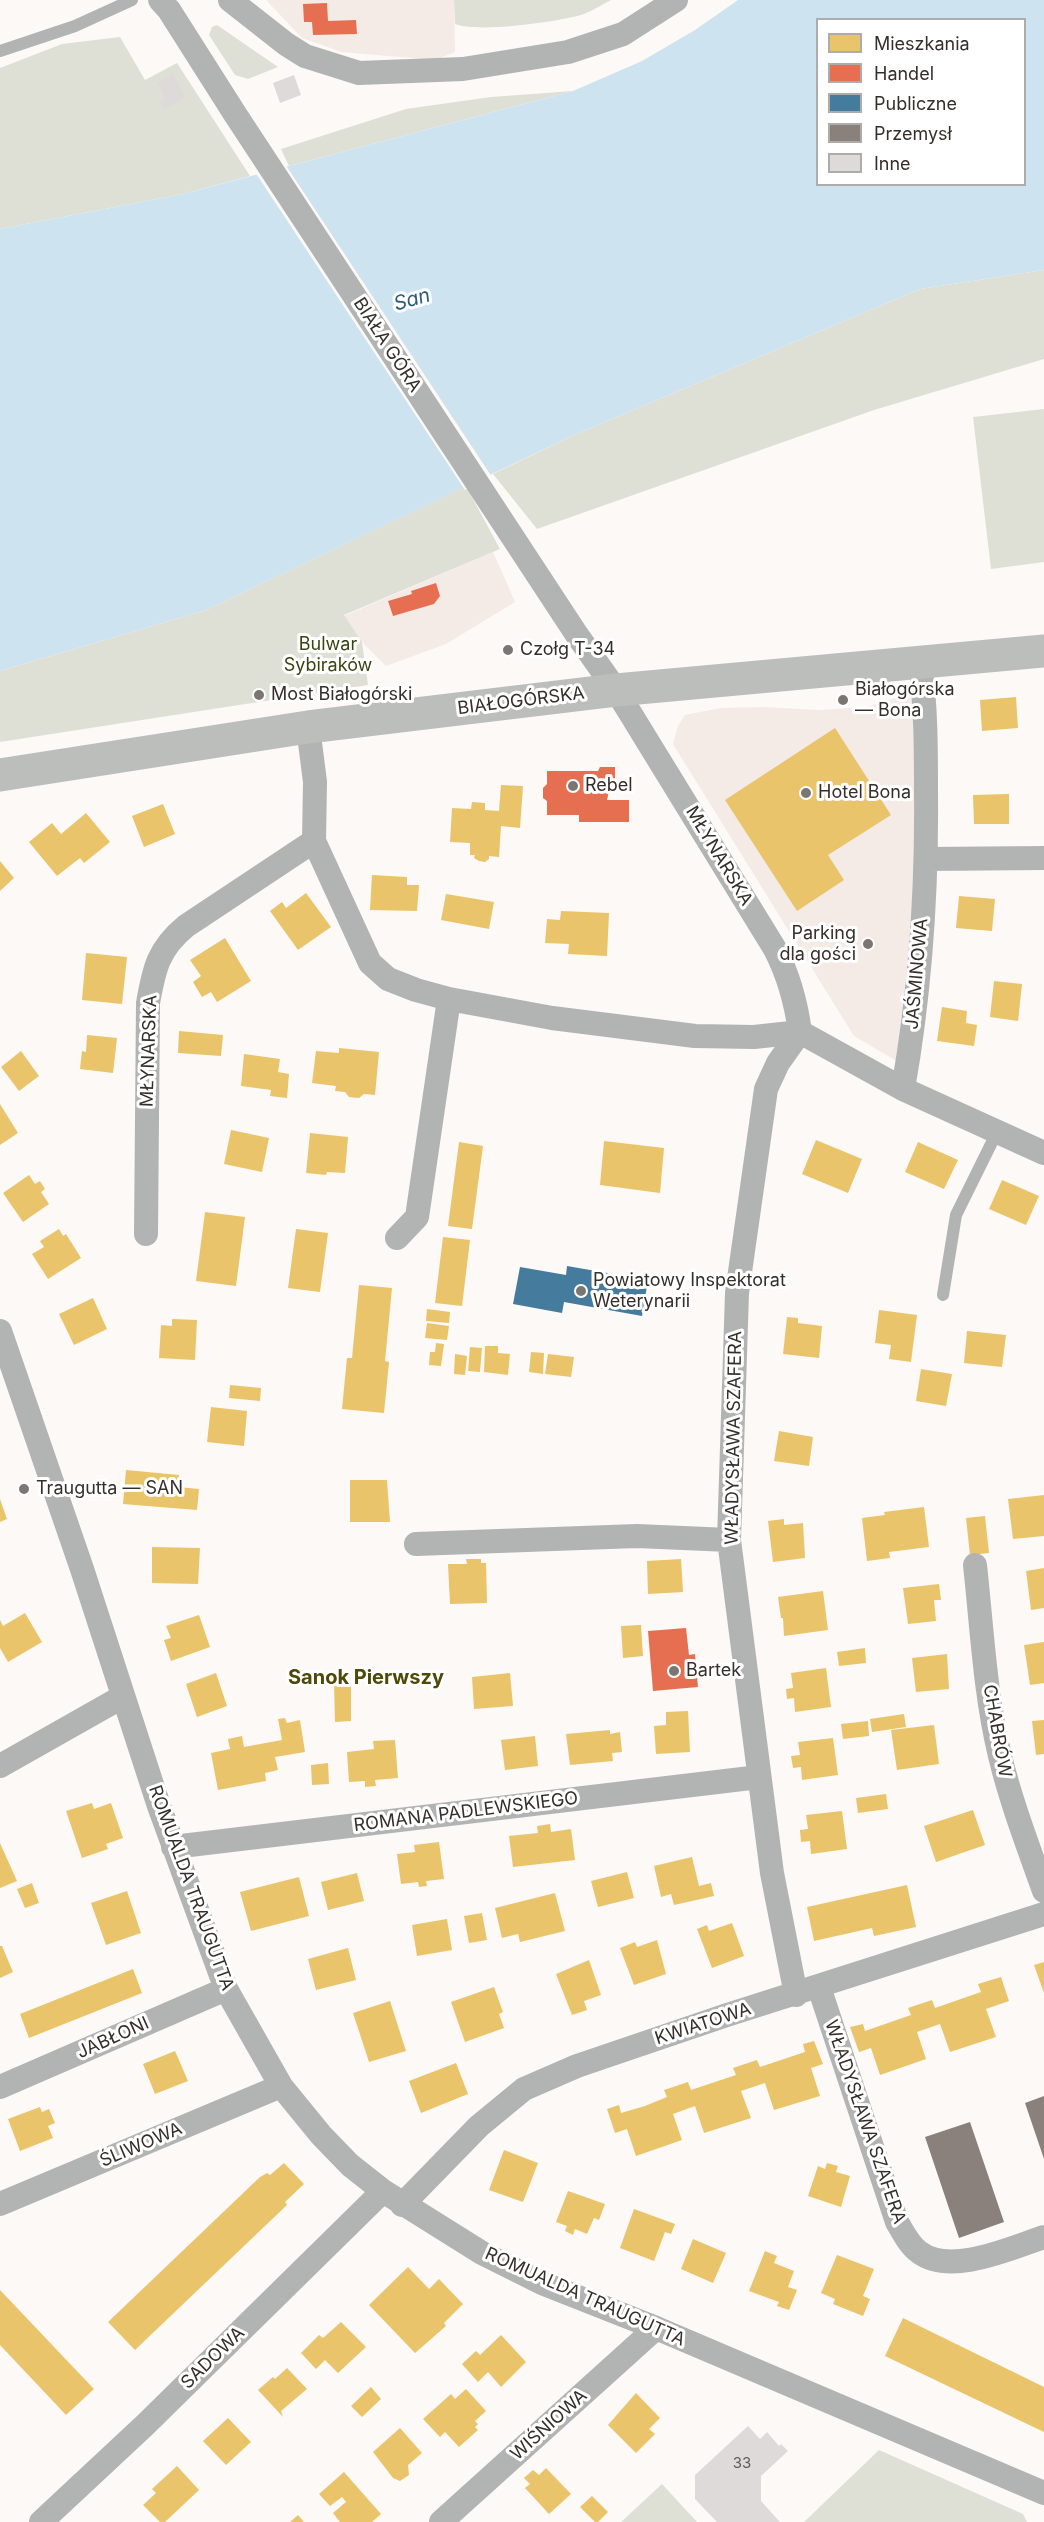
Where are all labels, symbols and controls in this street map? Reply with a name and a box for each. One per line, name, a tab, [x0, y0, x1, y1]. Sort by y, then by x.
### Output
legend	[816, 18, 1026, 186]
text: Mieszkania	[874, 33, 970, 54]
text: Handel	[874, 63, 934, 84]
text: Publiczne	[874, 93, 957, 114]
text: Przemysł	[874, 123, 952, 144]
text: Inne	[874, 153, 911, 174]
water label: San	[391, 283, 433, 317]
street label: BIAŁA GÓRA	[348, 294, 426, 396]
park label: Bulwar Sybiraków	[284, 634, 372, 676]
place label: Czołg T-34	[520, 639, 615, 661]
marker: Czołg T-34	[501, 643, 515, 657]
place label: Białogórska — Bona	[855, 679, 954, 722]
street label: BIAŁOGÓRSKA	[456, 682, 586, 720]
place label: Most Białogórski	[271, 684, 412, 706]
marker: Most Białogórski	[252, 688, 266, 702]
marker: Białogórska — Bona	[836, 693, 850, 707]
place label: Rebel	[585, 775, 633, 797]
marker: Rebel	[566, 779, 580, 793]
place label: Hotel Bona	[818, 782, 911, 804]
marker: Hotel Bona	[799, 786, 813, 800]
street label: MŁYNARSKA	[681, 802, 757, 910]
street label: JAŚMINOWA	[901, 918, 933, 1030]
place label: Parking dla gości	[779, 923, 856, 966]
marker: Parking dla gości	[861, 937, 875, 951]
street label: MŁYNARSKA	[136, 995, 162, 1107]
place label: Powiatowy Inspektorat Weterynarii	[593, 1270, 786, 1312]
marker: Powiatowy Inspektorat Weterynarii	[574, 1284, 588, 1298]
street label: WŁADYSŁAWA SZAFERA	[721, 1331, 747, 1545]
place label: Traugutta — SAN	[36, 1478, 183, 1500]
marker: Traugutta — SAN	[17, 1482, 31, 1496]
place label: Bartek	[686, 1660, 741, 1682]
marker: Bartek	[667, 1664, 681, 1678]
district label: Sanok Pierwszy	[288, 1666, 444, 1690]
street label: CHABRÓW	[978, 1683, 1016, 1779]
street label: ROMUALDA TRAUGUTTA	[144, 1782, 238, 1994]
street label: ROMANA PADLEWSKIEGO	[353, 1788, 579, 1836]
street label: KWIATOWA	[652, 1998, 754, 2050]
street label: JABŁONI	[74, 2013, 152, 2063]
street label: WŁADYSŁAWA SZAFERA	[820, 2017, 910, 2227]
street label: ŚLIWOWA	[97, 2118, 185, 2172]
street label: ROMUALDA TRAUGUTTA	[482, 2243, 688, 2351]
street label: SADOWA	[177, 2322, 249, 2394]
street label: WIŚNIOWA	[506, 2385, 592, 2465]
house number: 33	[733, 2454, 751, 2472]

